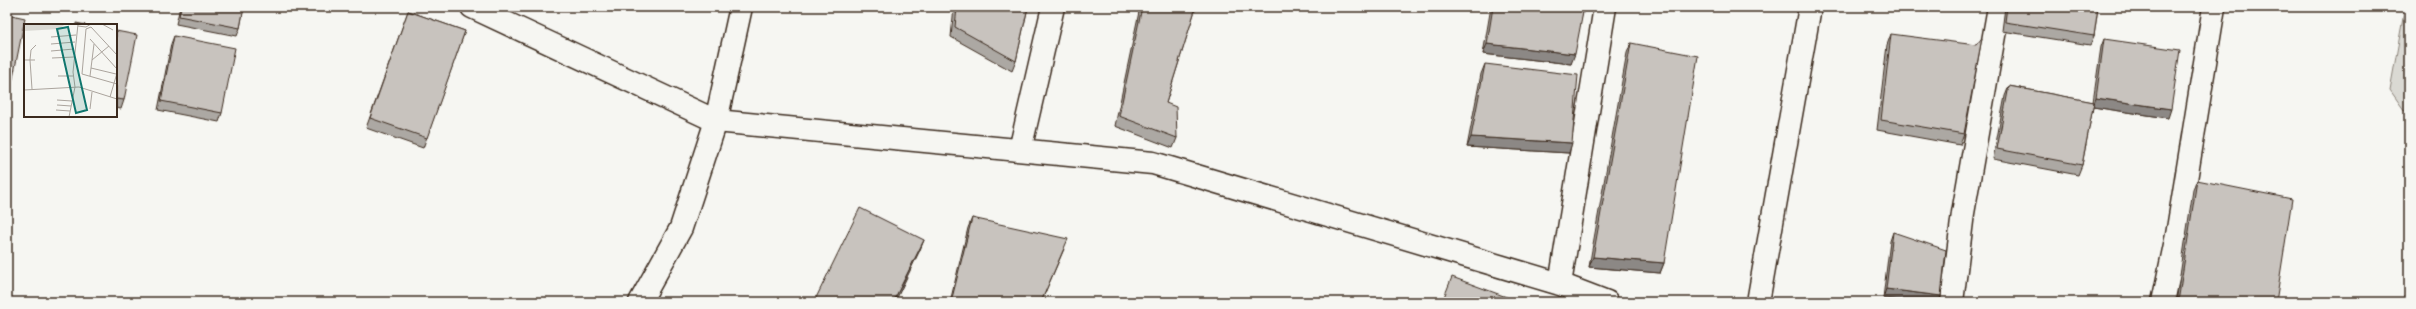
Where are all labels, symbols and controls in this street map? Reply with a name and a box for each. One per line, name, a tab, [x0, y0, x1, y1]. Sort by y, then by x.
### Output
inset map	[24, 24, 117, 117]

